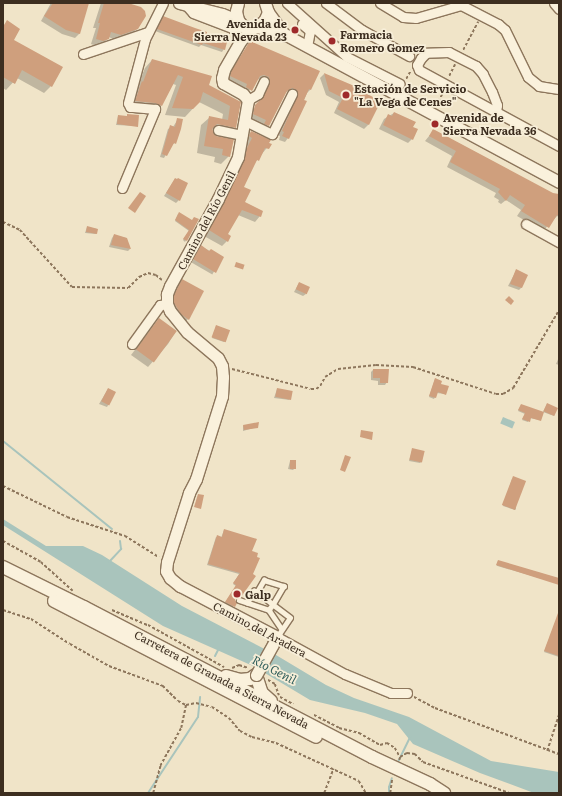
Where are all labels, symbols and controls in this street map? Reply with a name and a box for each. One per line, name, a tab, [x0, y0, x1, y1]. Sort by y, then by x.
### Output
place label: Avenida de Sierra Nevada 23	[194, 17, 287, 43]
marker: Avenida de Sierra Nevada 23	[290, 25, 300, 35]
place label: Farmacia Romero Gomez	[340, 28, 425, 54]
marker: Farmacia Romero Gomez	[327, 36, 337, 46]
place label: Estación de Servicio "La Vega de Cenes"	[354, 82, 466, 108]
marker: Estación de Servicio "La Vega de Cenes"	[341, 90, 351, 100]
place label: Avenida de Sierra Nevada 36	[443, 111, 536, 137]
marker: Avenida de Sierra Nevada 36	[430, 119, 440, 129]
street label: Camino del Río Genil	[174, 168, 238, 272]
place label: Galp	[245, 587, 271, 601]
marker: Galp	[232, 589, 242, 599]
street label: Camino del Aradera	[211, 599, 309, 659]
street label: Carretera de Granada a Sierra Nevada	[132, 627, 312, 731]
water label: Río Genil	[249, 653, 299, 687]

